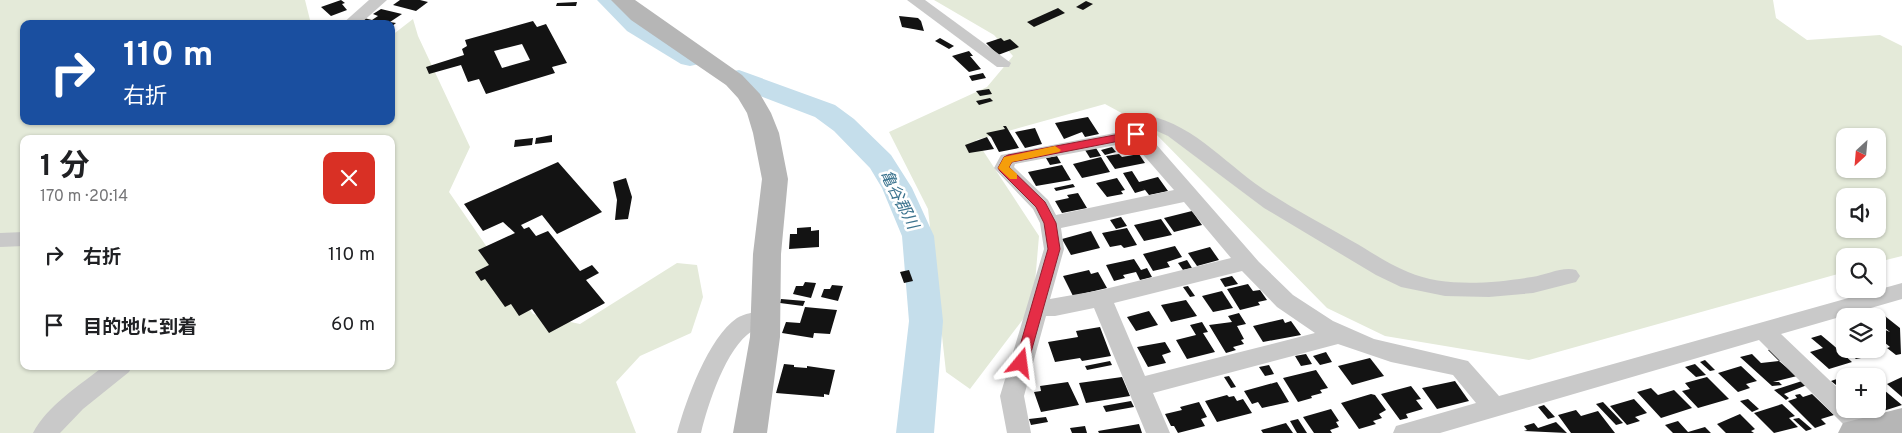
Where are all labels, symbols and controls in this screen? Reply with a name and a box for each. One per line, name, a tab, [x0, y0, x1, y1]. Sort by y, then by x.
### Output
text: 110 m	[123, 34, 213, 78]
icon: right	[40, 40, 105, 105]
text: 右折	[123, 84, 167, 111]
pin	[1115, 113, 1157, 155]
icon: arrive	[1122, 120, 1150, 148]
north arrow	[1836, 128, 1886, 178]
map controls	[1836, 128, 1886, 418]
text: 1 分	[40, 149, 90, 186]
button: close	[323, 152, 375, 204]
water label: 亀谷郡川	[875, 167, 923, 235]
text: 170 m · 20:14	[40, 187, 128, 207]
button: sound	[1836, 188, 1886, 238]
icon: right	[40, 241, 68, 269]
text: 110 m	[328, 243, 375, 267]
text: 右折	[83, 246, 121, 270]
button: search	[1836, 248, 1886, 298]
button: layers	[1836, 308, 1886, 358]
icon: arrive	[40, 311, 68, 339]
text: 60 m	[331, 313, 375, 337]
text: 目的地に到着	[83, 316, 197, 340]
position arrow	[994, 336, 1046, 388]
button: +	[1836, 368, 1886, 418]

